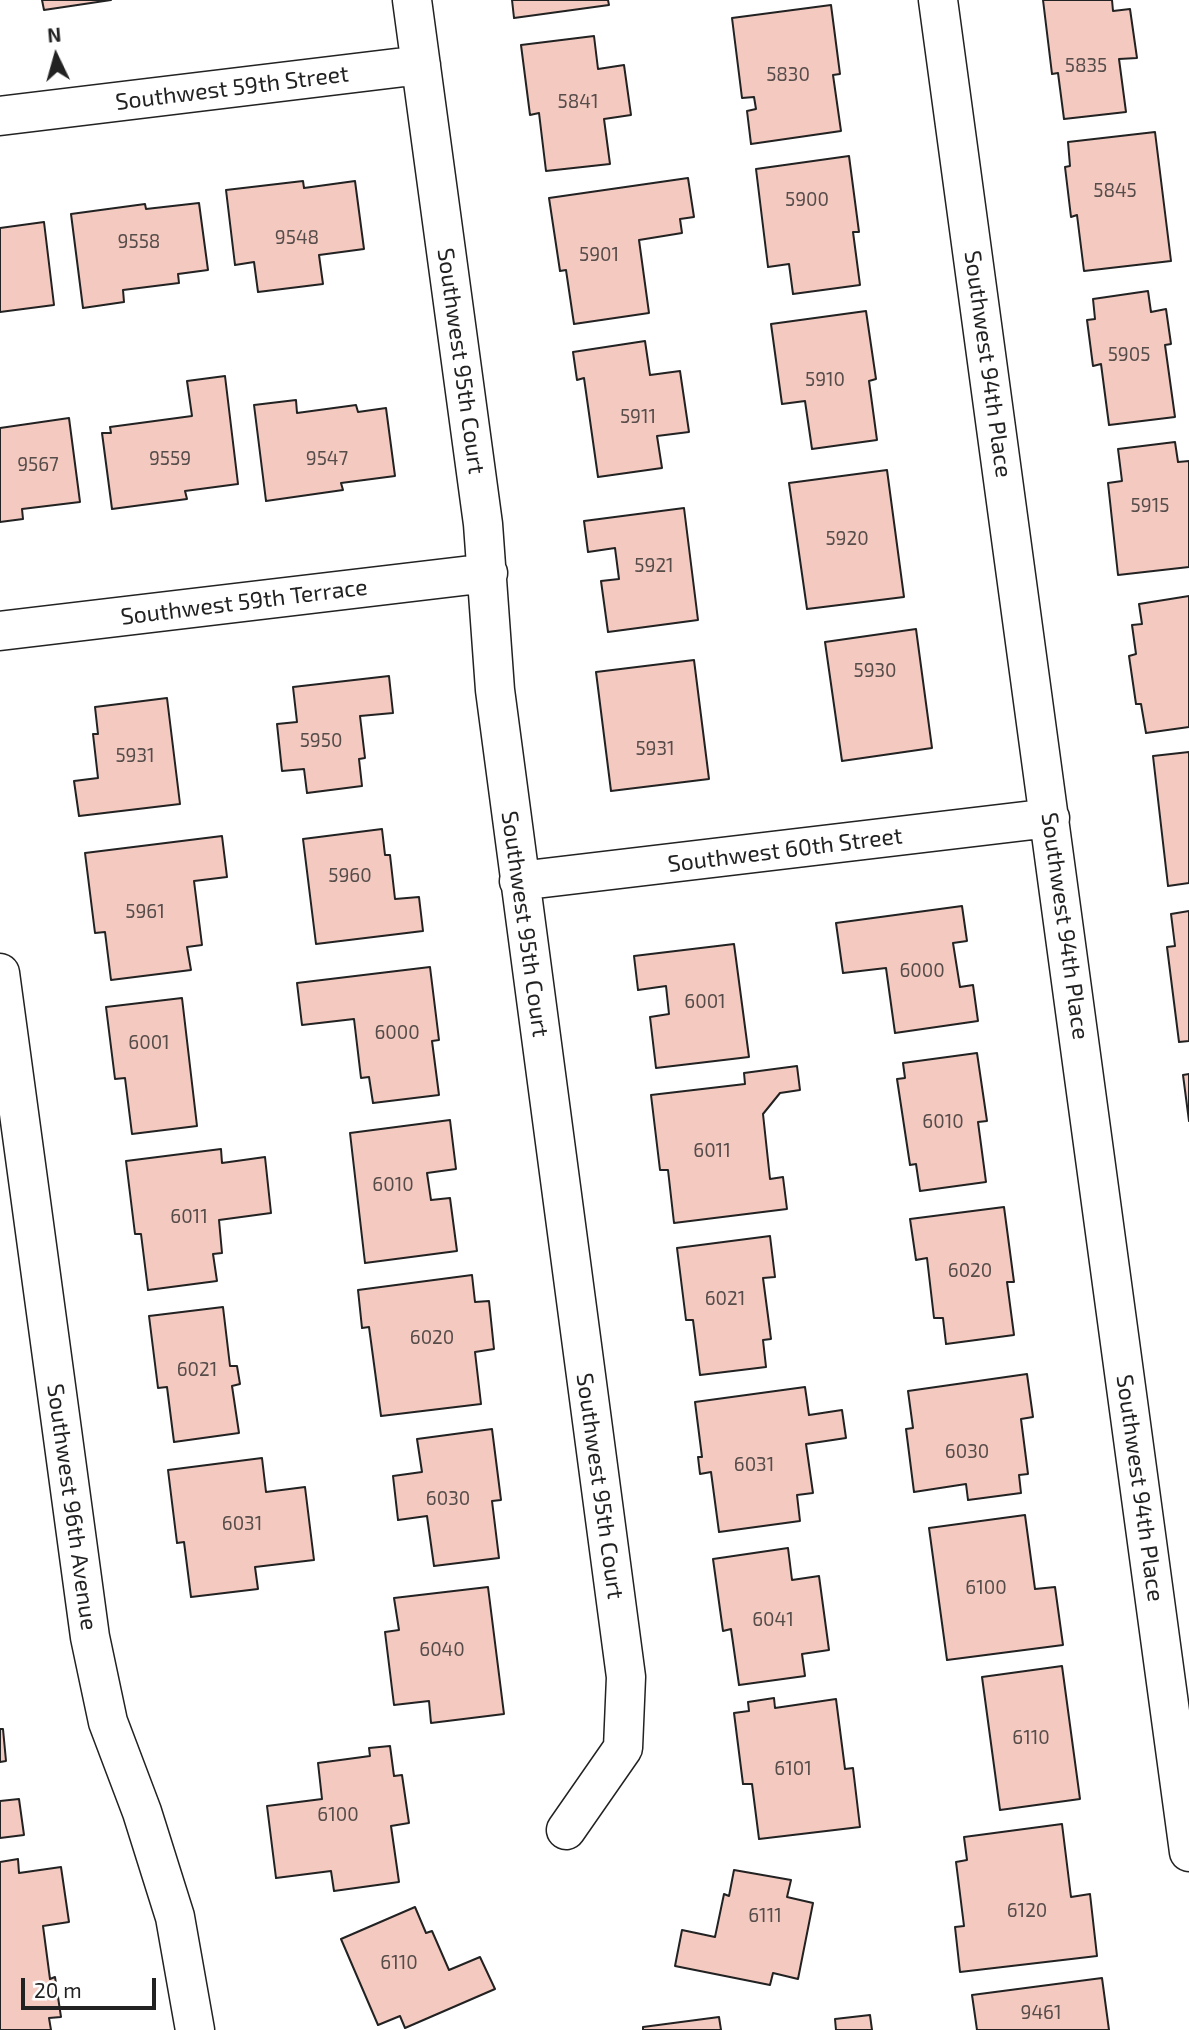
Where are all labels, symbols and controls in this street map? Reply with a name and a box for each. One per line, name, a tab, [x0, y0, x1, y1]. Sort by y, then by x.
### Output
north arrow	[21, 21, 91, 91]
text: N	[46, 23, 62, 47]
house number: 5835	[1065, 55, 1107, 77]
street label: Southwest 59th Street	[114, 60, 350, 116]
house number: 5830	[766, 64, 810, 86]
house number: 5841	[558, 91, 598, 113]
house number: 5845	[1093, 180, 1137, 202]
house number: 5900	[785, 189, 829, 211]
house number: 9548	[275, 227, 319, 249]
house number: 9558	[118, 231, 160, 253]
house number: 5901	[579, 244, 619, 266]
street label: Southwest 95th Court	[431, 246, 491, 476]
street label: Southwest 94th Place	[958, 249, 1018, 479]
house number: 5905	[1108, 344, 1150, 366]
house number: 5910	[805, 369, 845, 391]
house number: 5911	[620, 406, 656, 428]
house number: 9559	[149, 448, 191, 470]
house number: 9547	[306, 448, 348, 470]
house number: 9567	[17, 454, 59, 476]
house number: 5915	[1131, 495, 1169, 517]
house number: 5920	[825, 528, 869, 550]
house number: 5921	[634, 555, 674, 577]
street label: Southwest 59th Terrace	[119, 573, 369, 631]
house number: 5930	[853, 660, 897, 682]
house number: 5950	[300, 730, 342, 752]
house number: 5931	[635, 738, 675, 760]
house number: 5931	[115, 745, 155, 767]
street label: Southwest 95th Court	[495, 809, 555, 1039]
street label: Southwest 94th Place	[1035, 811, 1095, 1041]
street label: Southwest 60th Street	[666, 822, 904, 878]
house number: 5960	[328, 865, 372, 887]
house number: 5961	[125, 901, 165, 923]
house number: 6000	[899, 960, 945, 982]
house number: 6001	[684, 991, 726, 1013]
house number: 6000	[374, 1022, 420, 1044]
house number: 6001	[128, 1032, 170, 1054]
house number: 6010	[922, 1111, 964, 1133]
house number: 6011	[693, 1140, 731, 1162]
house number: 6010	[372, 1174, 414, 1196]
house number: 6011	[170, 1206, 208, 1228]
house number: 6020	[948, 1260, 992, 1282]
house number: 6021	[705, 1288, 745, 1310]
house number: 6020	[410, 1327, 454, 1349]
house number: 6021	[177, 1359, 217, 1381]
street label: Southwest 95th Court	[570, 1371, 630, 1601]
street label: Southwest 94th Place	[1110, 1373, 1170, 1603]
street label: Southwest 96th Avenue	[41, 1382, 103, 1632]
house number: 6030	[945, 1441, 989, 1463]
house number: 6031	[734, 1454, 774, 1476]
house number: 6030	[426, 1488, 470, 1510]
house number: 6031	[222, 1513, 262, 1535]
house number: 6100	[965, 1577, 1007, 1599]
house number: 6041	[752, 1609, 794, 1631]
house number: 6040	[419, 1639, 465, 1661]
house number: 6110	[1012, 1727, 1050, 1749]
house number: 6101	[774, 1758, 812, 1780]
house number: 6100	[317, 1804, 359, 1826]
house number: 6120	[1007, 1900, 1047, 1922]
house number: 6111	[748, 1905, 782, 1927]
house number: 6110	[380, 1952, 418, 1974]
scale bar	[24, 1964, 159, 2008]
text: 20 m	[34, 1977, 82, 2002]
house number: 9461	[1021, 2002, 1061, 2024]

